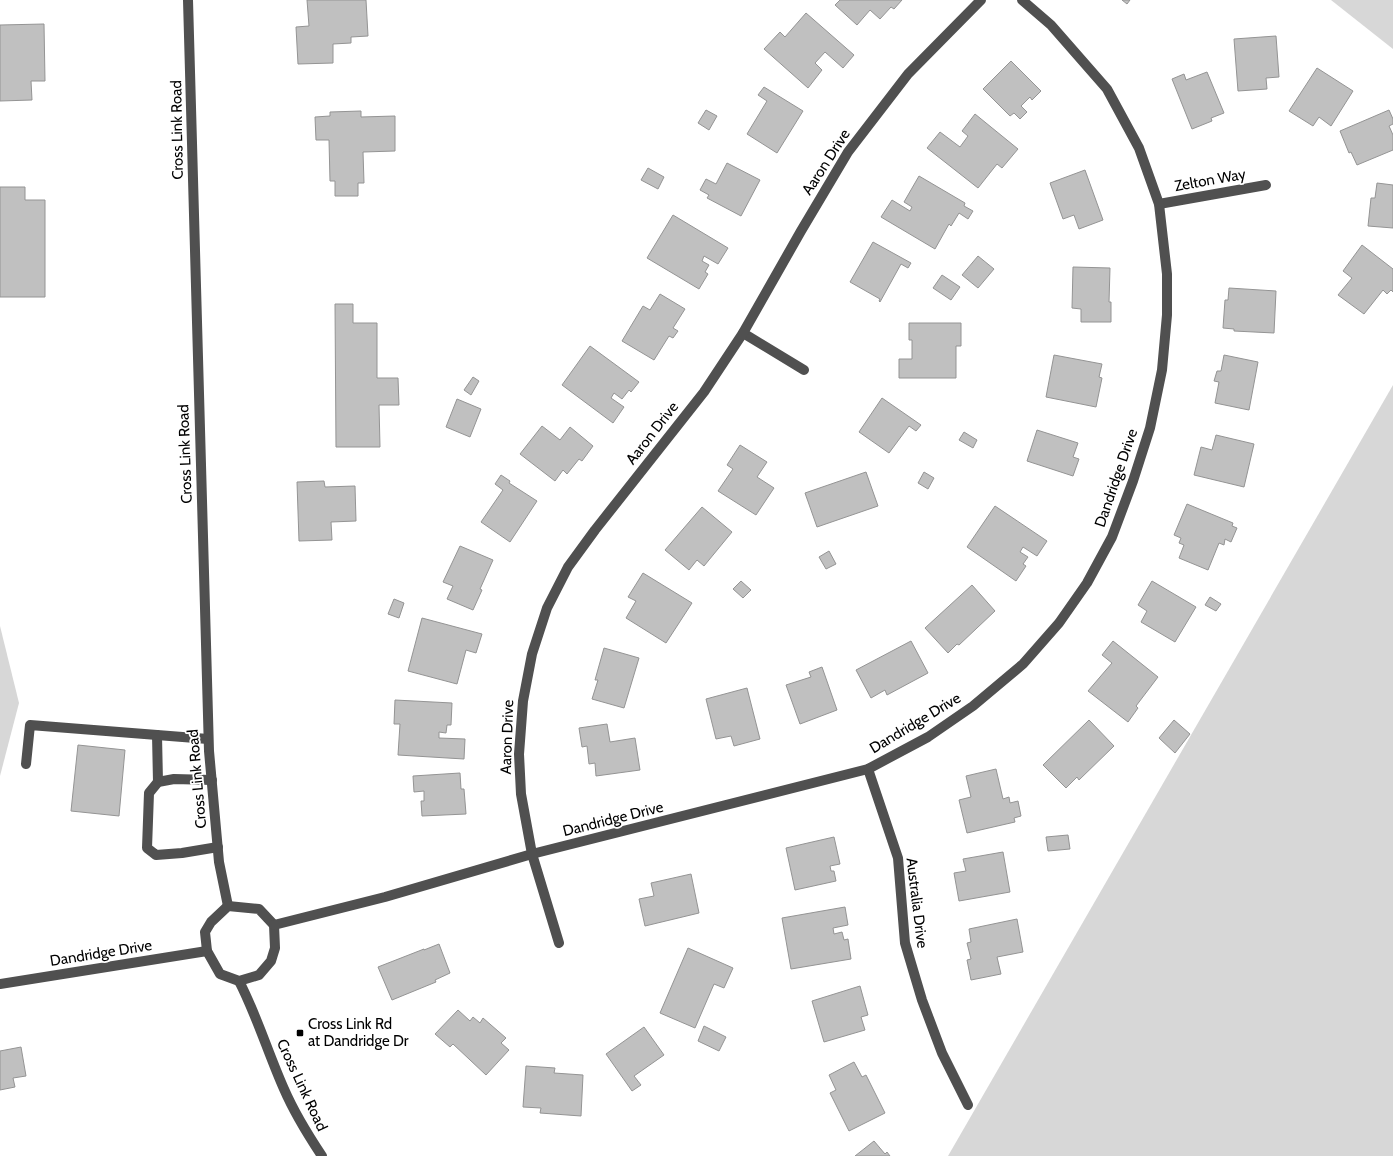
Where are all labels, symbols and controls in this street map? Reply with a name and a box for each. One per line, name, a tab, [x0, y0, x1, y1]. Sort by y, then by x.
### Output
street label: Cross Link Road	[167, 80, 187, 180]
street label: Aaron Drive	[798, 126, 854, 198]
street label: Zelton Way	[1173, 165, 1247, 195]
street label: Aaron Drive	[622, 398, 682, 468]
street label: Cross Link Road	[174, 404, 196, 504]
street label: Dandridge Drive	[1091, 426, 1141, 530]
street label: Dandridge Drive	[866, 689, 964, 757]
street label: Aaron Drive	[497, 699, 517, 775]
street label: Cross Link Road	[184, 729, 210, 829]
street label: Dandridge Drive	[561, 798, 666, 840]
street label: Australia Drive	[903, 857, 932, 950]
street label: Dandridge Drive	[49, 936, 154, 970]
place label: Cross Link Rd at Dandridge Dr	[308, 1015, 409, 1050]
marker: Cross Link Rd at Dandridge Dr	[295, 1028, 305, 1038]
street label: Cross Link Road	[273, 1036, 331, 1134]

